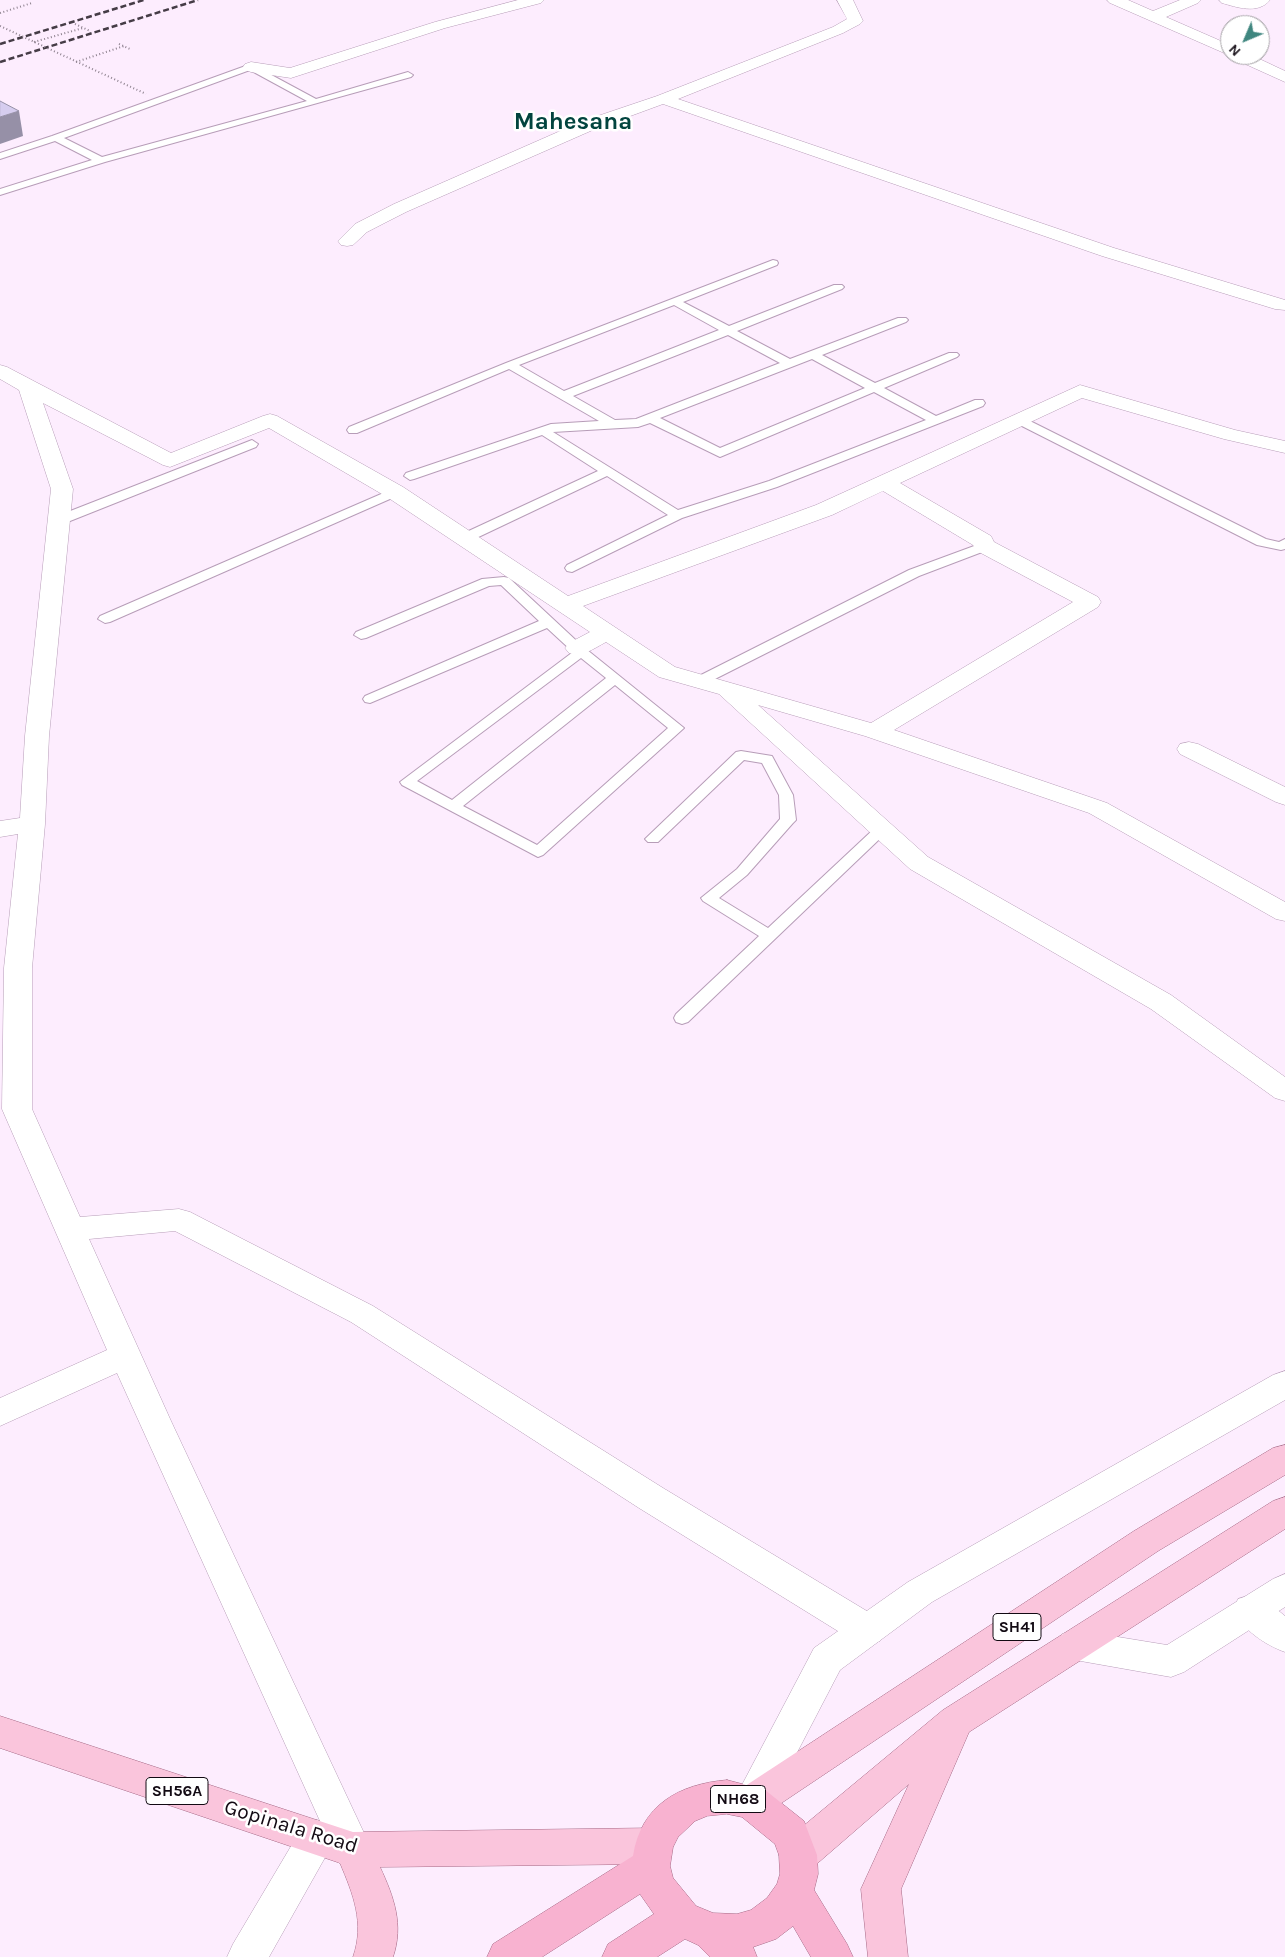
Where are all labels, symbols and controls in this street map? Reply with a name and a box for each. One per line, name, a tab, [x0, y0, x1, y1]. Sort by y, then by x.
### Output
north arrow	[1220, 15, 1270, 65]
text: N	[1225, 41, 1244, 60]
district label: Mahesana	[514, 108, 632, 136]
road number: SH41	[993, 1614, 1041, 1640]
road number: SH56A	[146, 1778, 208, 1804]
road number: NH68	[710, 1786, 766, 1812]
street label: Gopinala Road	[221, 1795, 361, 1859]

